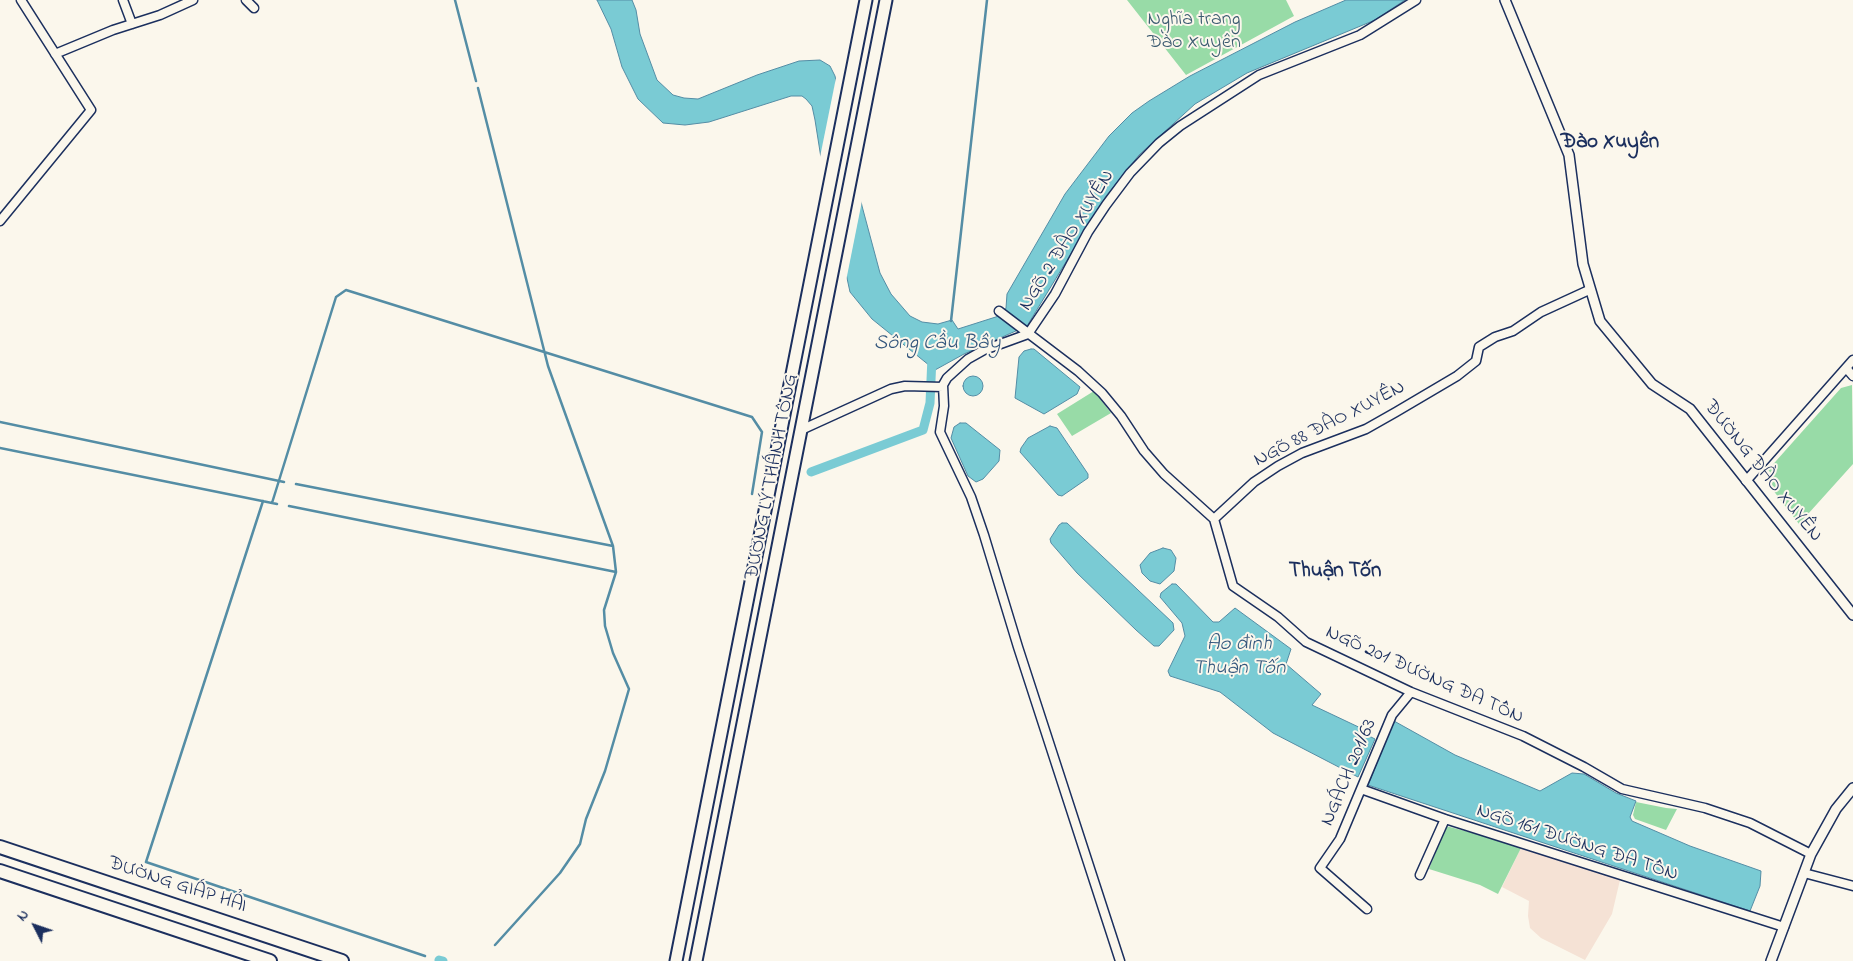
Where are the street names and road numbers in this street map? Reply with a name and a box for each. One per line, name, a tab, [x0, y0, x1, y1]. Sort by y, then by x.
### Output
street label: NGÕ 2 ĐÀO XUYÊN	[1015, 166, 1121, 316]
street label: ĐƯỜNG LÝ THÁNH TÔNG	[741, 372, 805, 582]
street label: NGÕ 88 ĐÀO XUYÊN	[1250, 376, 1410, 474]
street label: ĐƯỜNG ĐÀO XUYÊN	[1697, 396, 1827, 548]
street label: NGÕ 201 ĐƯỜNG ĐA TỐN	[1321, 621, 1527, 731]
street label: NGÁCH 201/63	[1317, 716, 1383, 830]
street label: NGÕ 161 ĐƯỜNG ĐA TỐN	[1473, 800, 1681, 888]
street label: ĐƯỜNG GIÁP HẢI	[105, 852, 249, 920]

